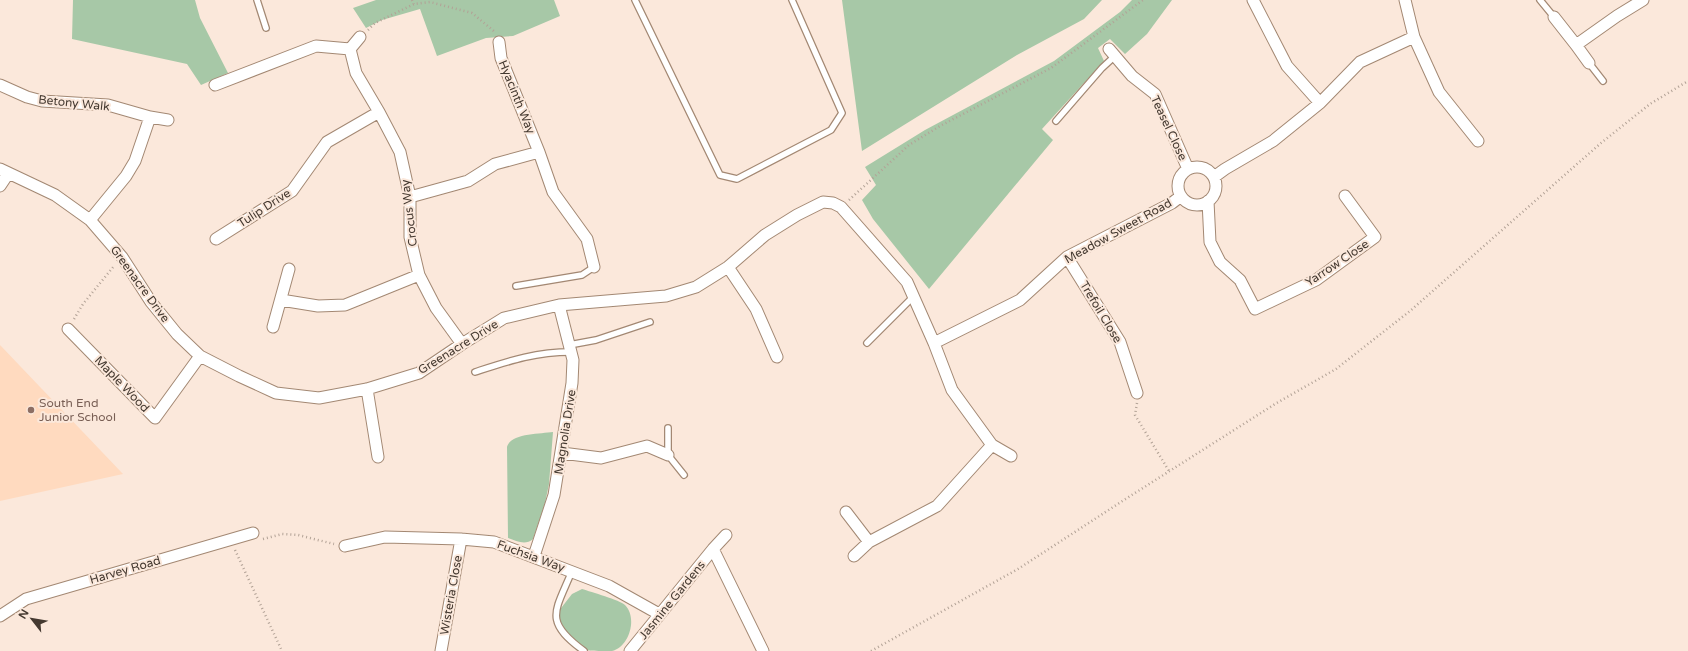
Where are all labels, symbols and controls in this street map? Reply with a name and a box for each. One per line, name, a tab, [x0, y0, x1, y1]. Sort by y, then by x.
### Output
street label: Hyacinth Way	[496, 58, 538, 136]
street label: Betony Walk	[38, 92, 111, 114]
street label: Teasel Close	[1148, 93, 1190, 163]
street label: Crocus Way	[398, 178, 420, 247]
street label: Tulip Drive	[235, 186, 293, 230]
street label: Meadow Sweet Road	[1062, 196, 1174, 266]
street label: Yarrow Close	[1303, 237, 1372, 289]
street label: Greenacre Drive	[107, 243, 173, 325]
street label: Trefoil Close	[1077, 279, 1125, 346]
street label: Greenacre Drive	[416, 317, 501, 377]
street label: Maple Wood	[92, 353, 152, 415]
street label: Magnolia Drive	[551, 388, 579, 476]
place label: South End Junior School	[39, 396, 116, 424]
marker: South End Junior School	[26, 405, 36, 415]
street label: Fuchsia Way	[495, 537, 567, 575]
street label: Harvey Road	[88, 553, 162, 587]
street label: Wisteria Close	[437, 554, 465, 636]
street label: Jasmine Gardens	[636, 558, 708, 642]
north arrow	[12, 599, 52, 639]
text: N	[16, 607, 32, 621]

